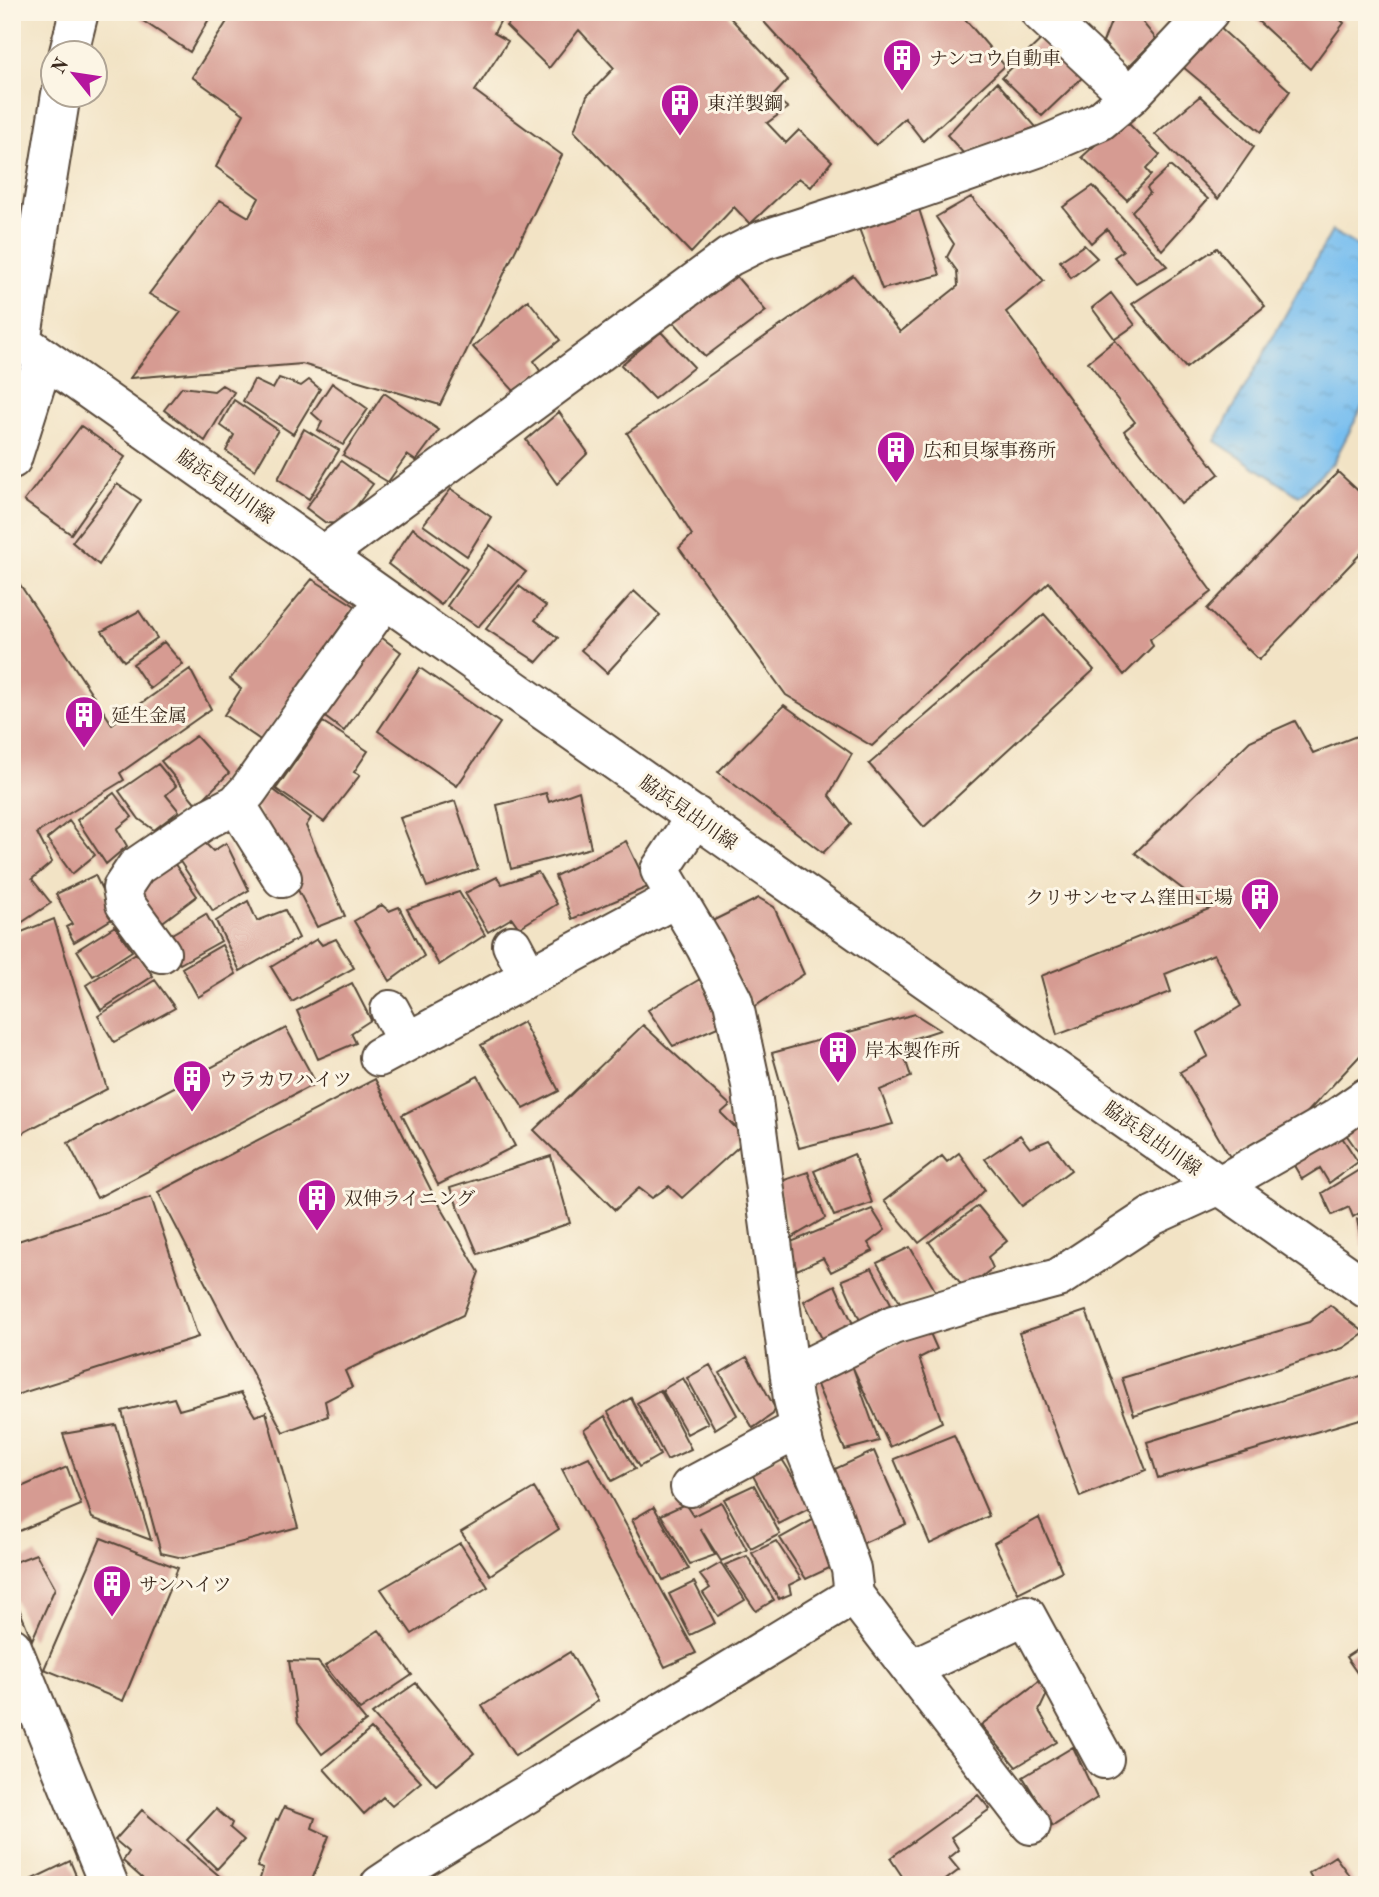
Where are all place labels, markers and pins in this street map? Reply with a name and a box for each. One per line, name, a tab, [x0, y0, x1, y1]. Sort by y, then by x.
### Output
building icon: ナンコウ自動車	[881, 37, 923, 92]
place label: ナンコウ自動車	[929, 48, 1061, 70]
building icon: 東洋製鋼	[659, 82, 701, 137]
place label: 東洋製鋼	[707, 93, 783, 115]
building icon: 広和貝塚事務所	[875, 429, 917, 484]
place label: 広和貝塚事務所	[923, 440, 1056, 462]
building icon: 延生金属	[63, 694, 105, 749]
place label: 延生金属	[111, 705, 187, 727]
building icon: クリサンセマム窪田工場	[1239, 876, 1281, 931]
place label: クリサンセマム窪田工場	[1025, 888, 1233, 909]
building icon: 岸本製作所	[817, 1029, 859, 1084]
place label: 岸本製作所	[865, 1040, 960, 1062]
building icon: ウラカワハイツ	[171, 1058, 213, 1113]
place label: ウラカワハイツ	[219, 1071, 352, 1091]
building icon: 双伸ライニング	[296, 1177, 338, 1232]
place label: 双伸ライニング	[344, 1189, 475, 1210]
building icon: サンハイツ	[91, 1563, 133, 1618]
place label: サンハイツ	[139, 1576, 232, 1596]

